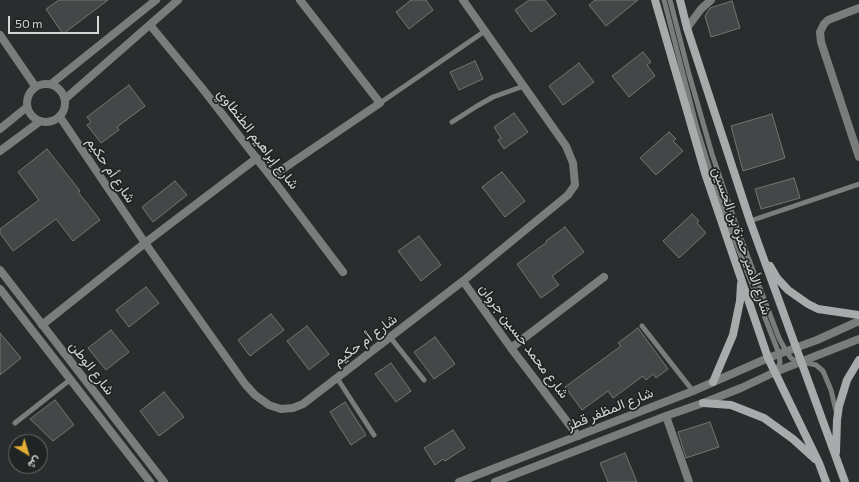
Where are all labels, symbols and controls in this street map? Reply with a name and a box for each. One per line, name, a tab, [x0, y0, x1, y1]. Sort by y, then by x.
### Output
scale bar	[10, 8, 101, 34]
text: 50 m	[15, 16, 43, 30]
street label: شارع إبراهيم الطنطاوي	[214, 85, 302, 193]
street label: شارع أم حكيم	[83, 134, 139, 206]
street label: شارع الأمير حمزة بن الحسين	[709, 165, 775, 317]
street label: شارع محمد حسين جروان	[475, 280, 573, 402]
street label: شارع أم حكيم	[330, 311, 400, 369]
street label: شارع الوطن	[66, 338, 118, 398]
street label: شارع المظفر قطز	[564, 384, 656, 434]
north arrow	[8, 434, 48, 474]
text: ش	[26, 454, 44, 472]

